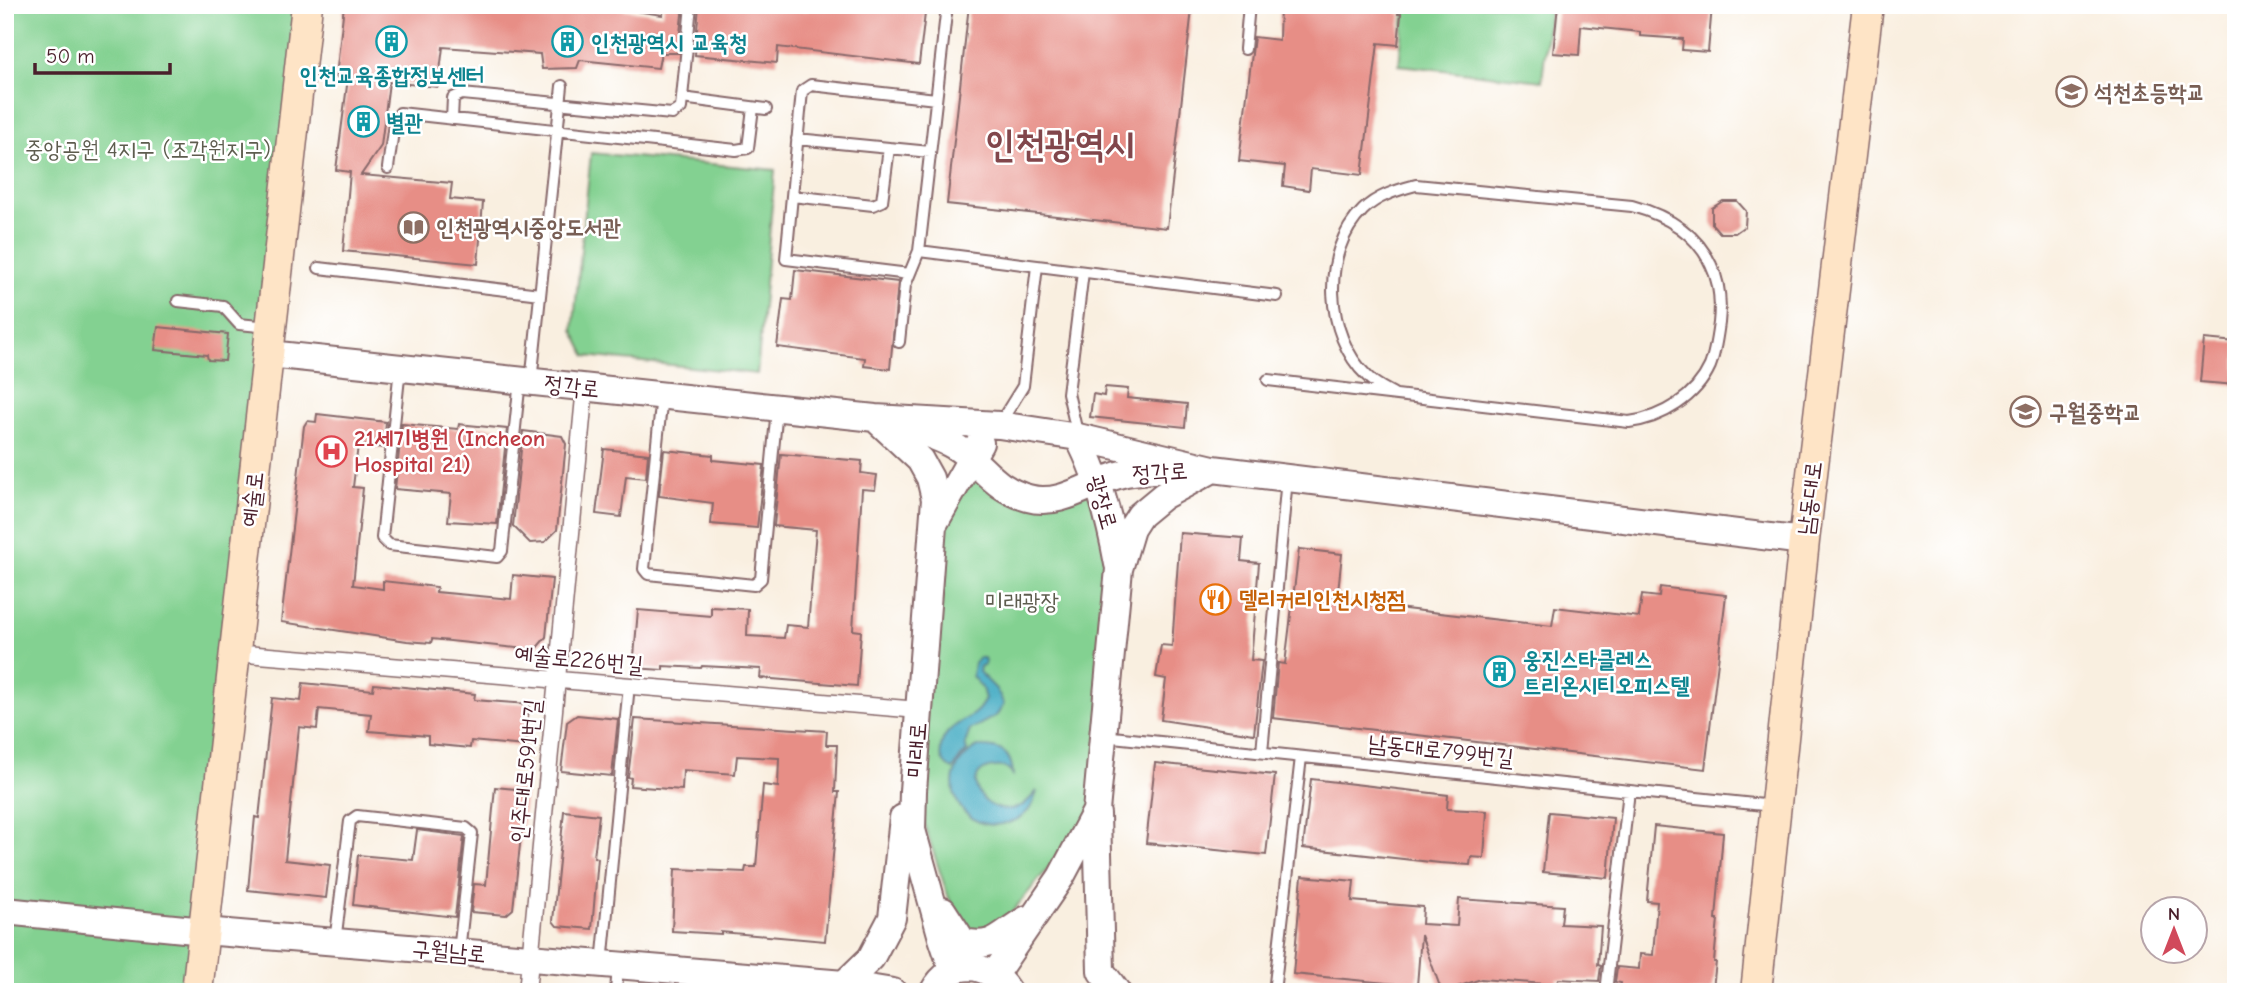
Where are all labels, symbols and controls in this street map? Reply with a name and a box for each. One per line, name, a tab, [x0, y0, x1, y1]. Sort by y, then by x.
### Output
building icon: 인천교육종합정보센터	[375, 24, 409, 58]
building icon: 인천광역시 교육청	[551, 25, 585, 59]
place label: 인천광역시 교육청	[591, 29, 747, 56]
scale bar	[35, 32, 170, 76]
text: 50 m	[46, 44, 95, 68]
place label: 인천교육종합정보센터	[299, 62, 485, 89]
school or university icon: 석천초등학교	[2054, 75, 2088, 109]
place label: 석천초등학교	[2094, 79, 2205, 106]
building icon: 별관	[346, 105, 380, 139]
place label: 별관	[386, 109, 424, 136]
district label: 인천광역시	[986, 123, 1134, 165]
park label: 중앙공원 4지구 (조각원지구)	[25, 136, 271, 163]
library icon: 인천광역시중앙도서관	[396, 210, 430, 244]
place label: 인천광역시중앙도서관	[436, 214, 622, 241]
street label: 정각로	[543, 370, 601, 403]
school or university icon: 구월중학교	[2009, 395, 2043, 429]
place label: 구월중학교	[2049, 399, 2142, 426]
place label: 21세기병원 (Incheon Hospital 21)	[354, 425, 545, 478]
hospital icon: 21세기병원 (Incheon Hospital 21)	[314, 434, 348, 468]
street label: 정각로	[1131, 457, 1189, 488]
street label: 남동대로	[1792, 460, 1827, 536]
street label: 예술로	[236, 470, 269, 528]
street label: 광장로	[1082, 472, 1123, 533]
restaurant icon: 델리커리인천시청점	[1199, 582, 1233, 616]
place label: 델리커리인천시청점	[1239, 586, 1406, 613]
park label: 미래광장	[985, 588, 1059, 615]
street label: 예술로226번길	[513, 640, 644, 679]
place label: 웅진스타클레스 트리온시티오피스텔	[1523, 646, 1690, 699]
building icon: 웅진스타클레스 트리온시티오피스텔	[1483, 655, 1517, 689]
street label: 인주대로591번길	[505, 698, 546, 844]
street label: 미래로	[901, 721, 932, 779]
street label: 남동대로799번길	[1367, 729, 1515, 772]
north arrow	[2140, 895, 2210, 965]
text: N	[2168, 903, 2180, 925]
street label: 구월남로	[411, 935, 487, 968]

